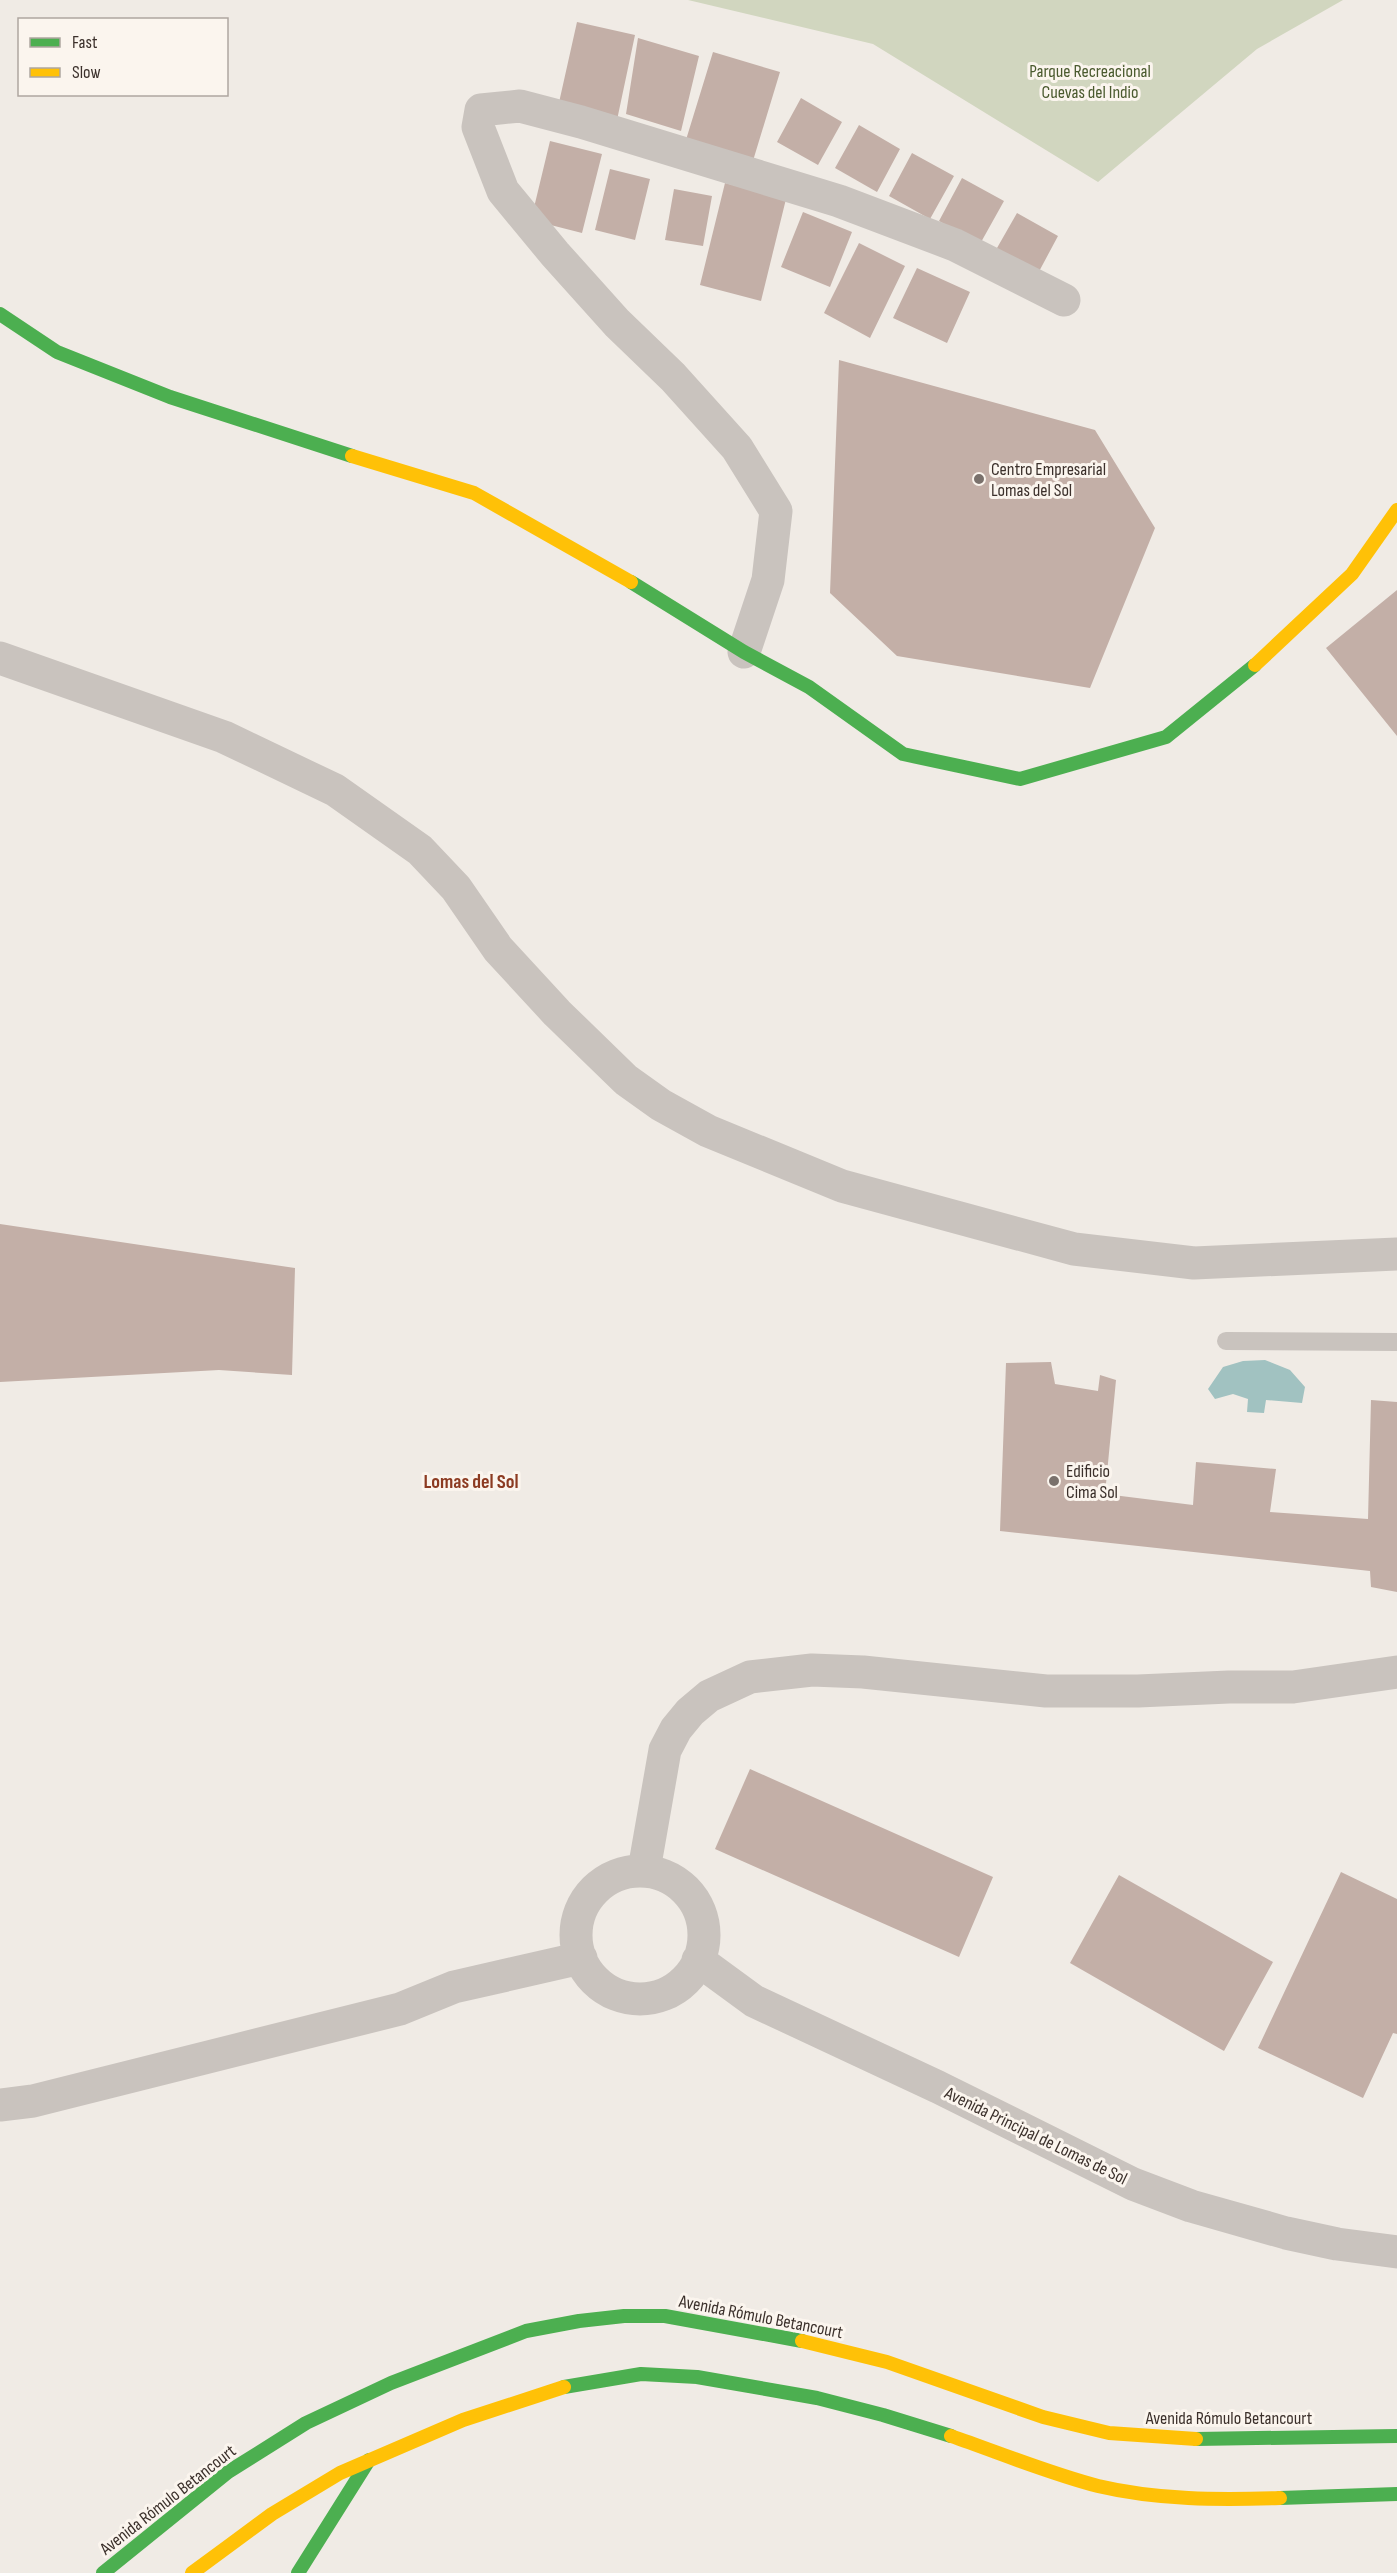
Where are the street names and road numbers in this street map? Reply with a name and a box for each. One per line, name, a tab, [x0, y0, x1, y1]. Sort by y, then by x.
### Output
street label: Avenida Principal de Lomas de Sol	[940, 2082, 1131, 2189]
street label: Avenida Rómulo Betancourt	[676, 2291, 845, 2343]
street label: Avenida Rómulo Betancourt	[1145, 2408, 1313, 2429]
street label: Avenida Rómulo Betancourt	[95, 2440, 240, 2560]

